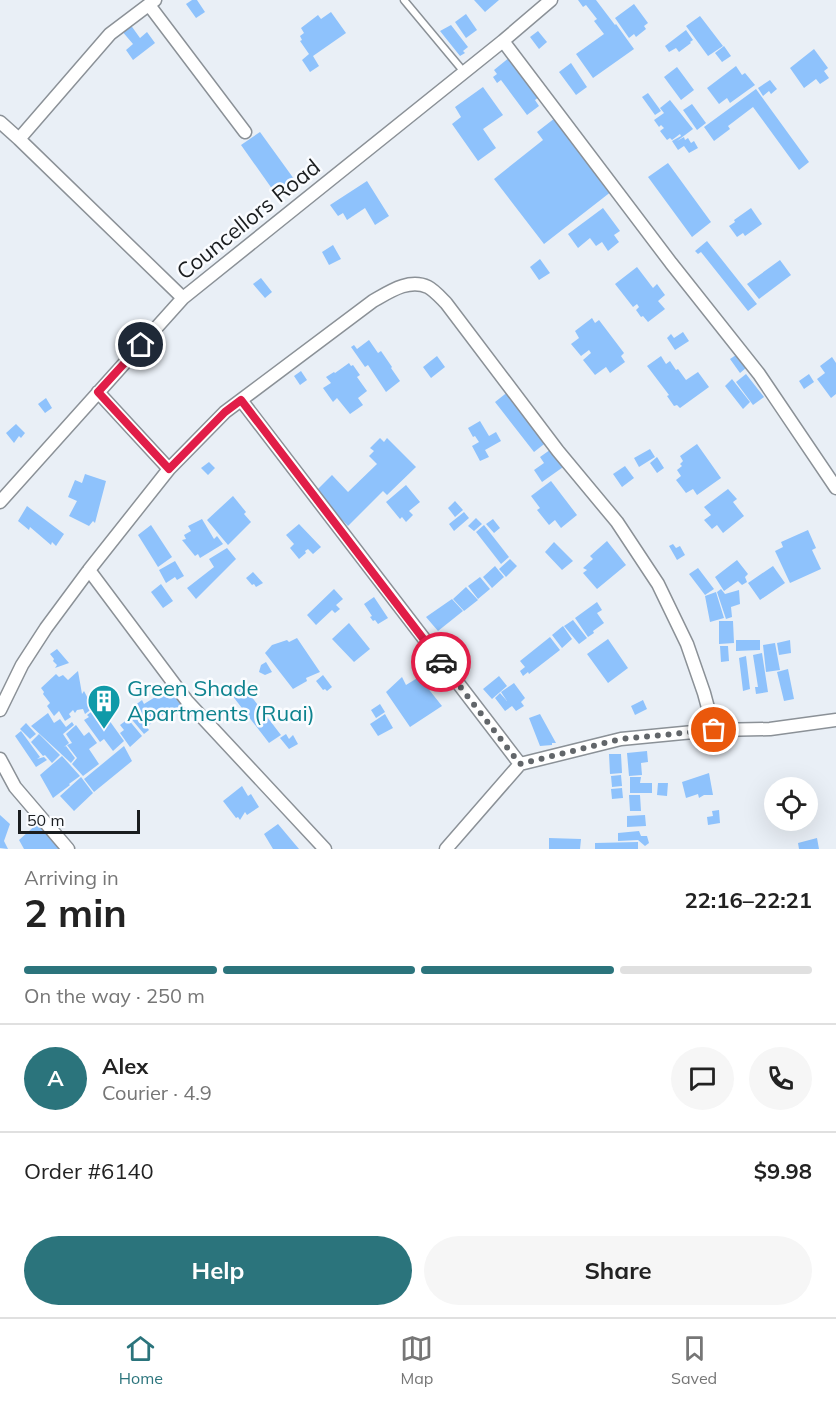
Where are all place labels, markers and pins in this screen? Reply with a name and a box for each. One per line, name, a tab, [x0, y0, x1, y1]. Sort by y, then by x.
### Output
pin	[115, 319, 166, 370]
place label: Green Shade Apartments (Ruai)	[127, 674, 315, 727]
building icon: Green Shade Apartments (Ruai)	[86, 683, 122, 730]
pin	[688, 704, 739, 755]

